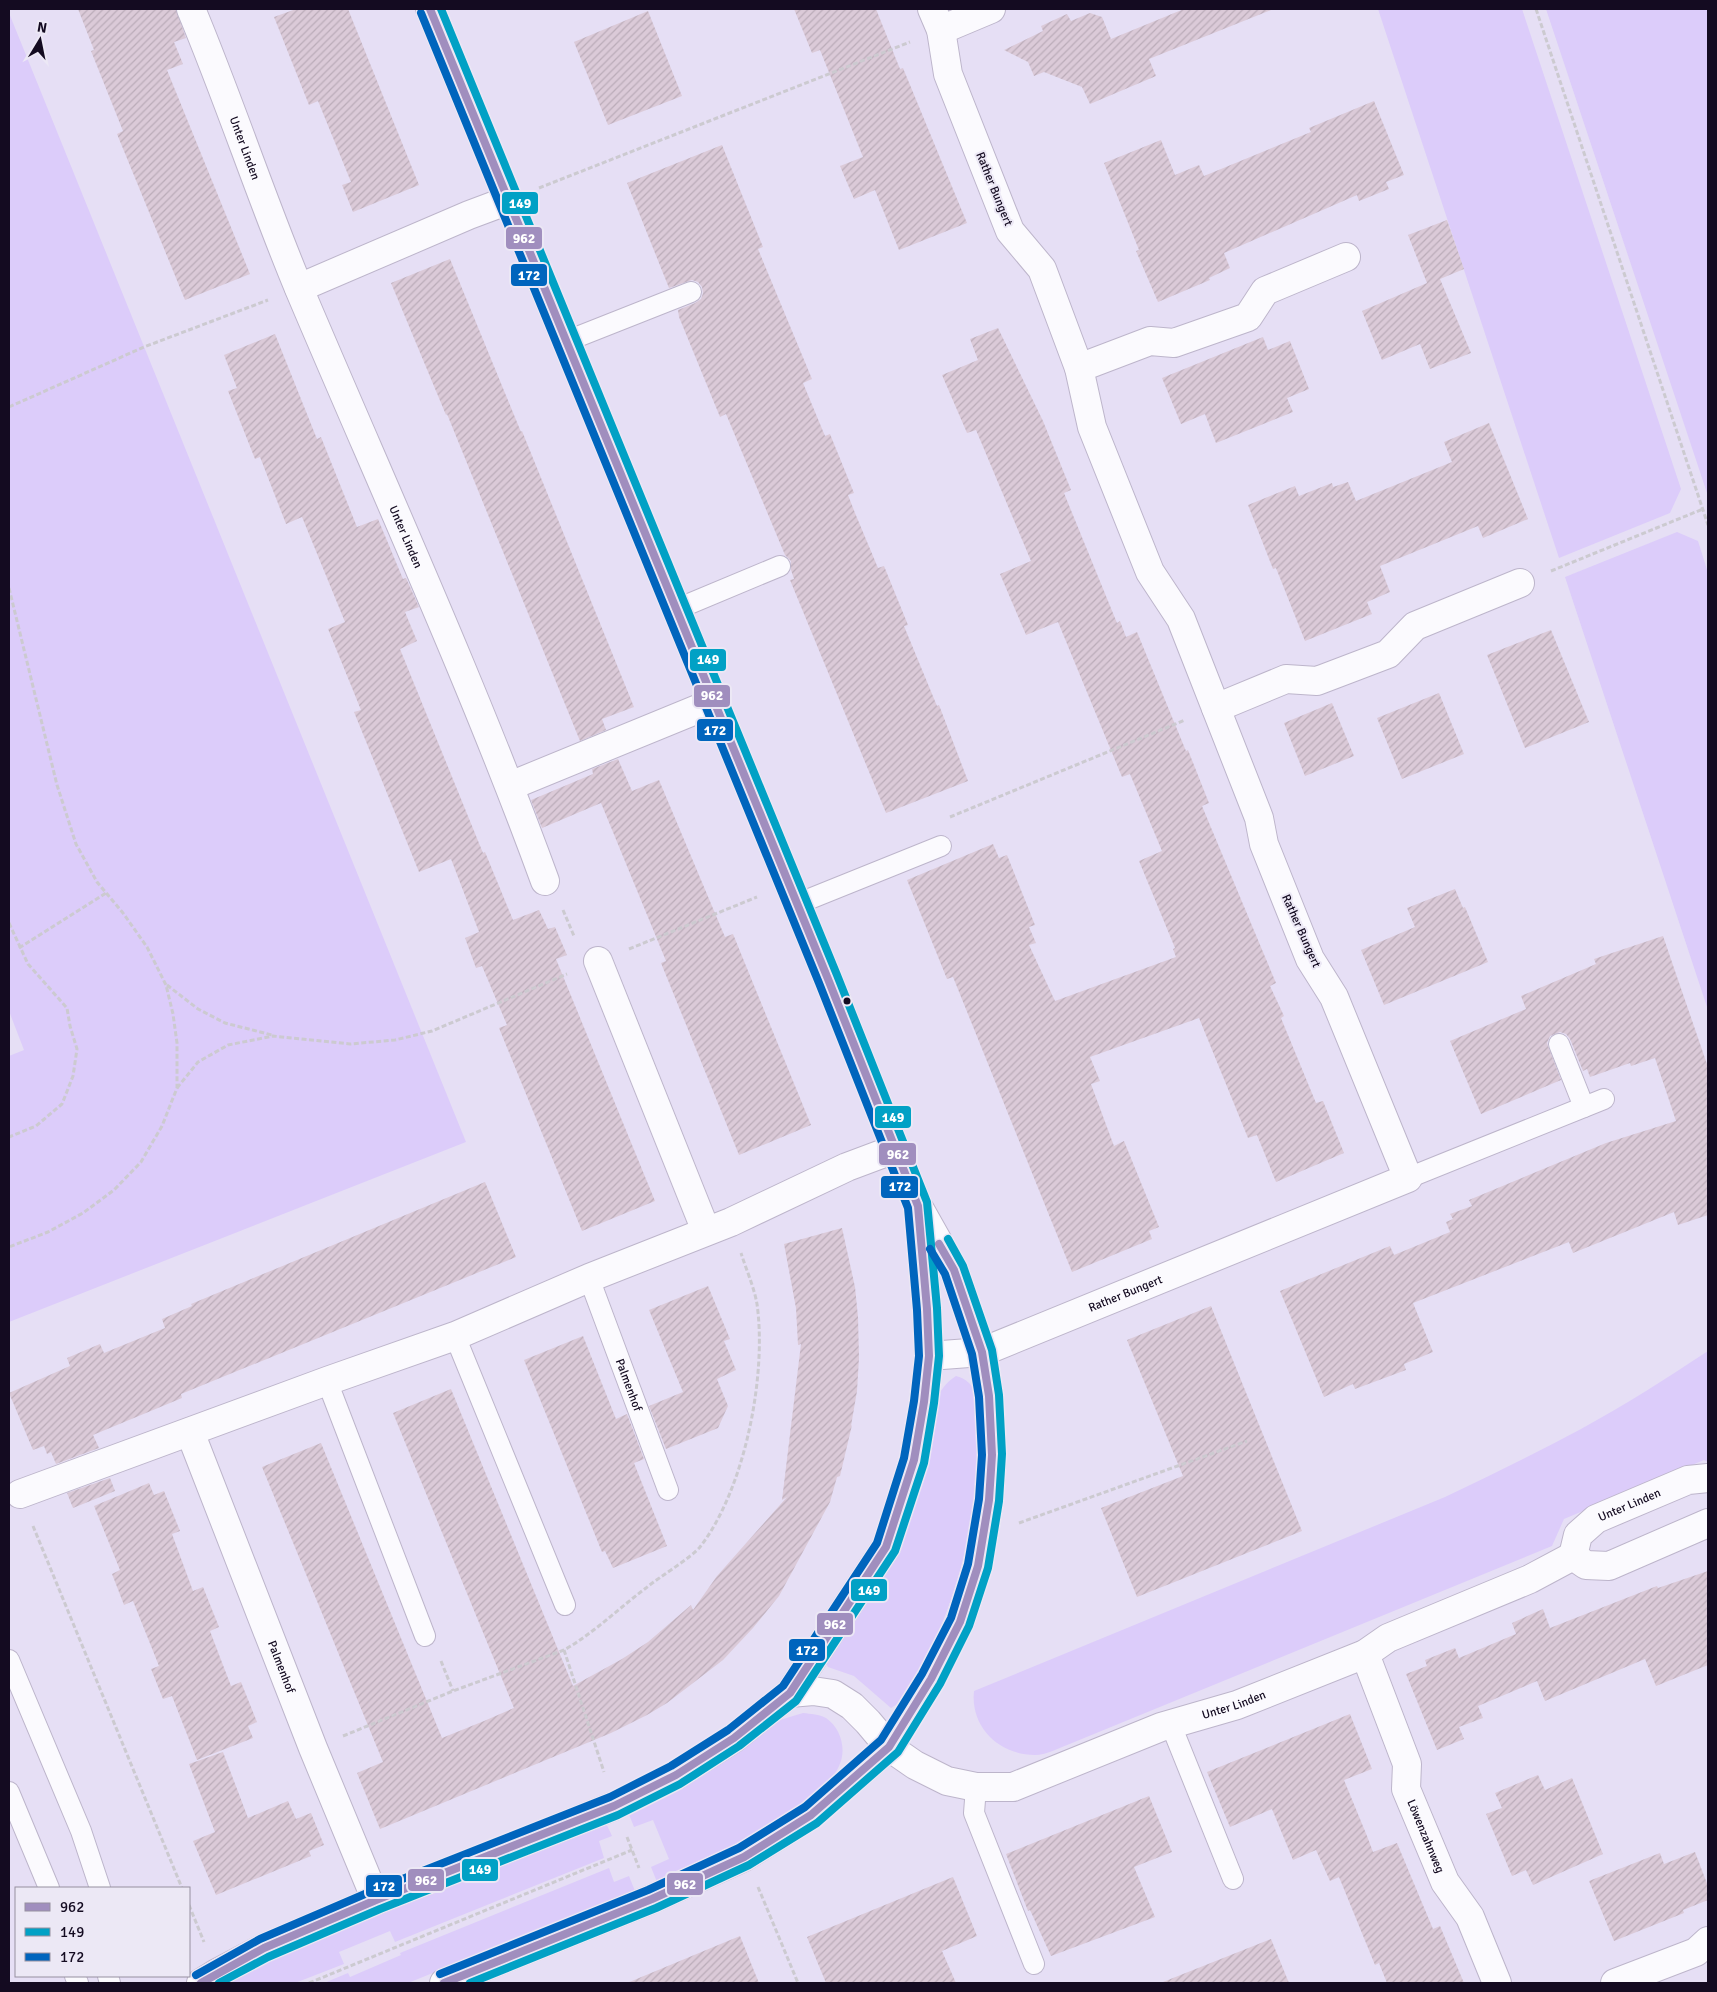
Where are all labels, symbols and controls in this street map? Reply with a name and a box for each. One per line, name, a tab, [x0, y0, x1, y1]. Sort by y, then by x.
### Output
north arrow	[15, 15, 65, 65]
text: N	[36, 18, 48, 37]
street label: Unter Linden	[226, 114, 263, 182]
street label: Rather Bungert	[972, 150, 1016, 228]
line badge: 149	[501, 191, 539, 215]
text: 149	[509, 195, 532, 212]
line badge: 962	[505, 226, 543, 250]
text: 962	[513, 230, 535, 247]
line badge: 172	[510, 263, 548, 287]
text: 172	[518, 267, 540, 284]
street label: Unter Linden	[386, 503, 426, 570]
line badge: 149	[689, 648, 727, 672]
text: 149	[697, 651, 720, 668]
line badge: 962	[693, 684, 731, 708]
text: 962	[701, 687, 723, 704]
line badge: 172	[696, 718, 734, 742]
text: 172	[704, 722, 726, 739]
street label: Rather Bungert	[1278, 892, 1324, 970]
unlabelled marker	[842, 996, 852, 1006]
line badge: 149	[874, 1105, 912, 1129]
text: 149	[882, 1109, 905, 1126]
line badge: 962	[878, 1142, 917, 1166]
text: 962	[887, 1146, 909, 1163]
line badge: 172	[880, 1175, 919, 1199]
text: 172	[889, 1178, 911, 1195]
street label: Rather Bungert	[1086, 1272, 1165, 1315]
street label: Palmenhof	[612, 1356, 646, 1414]
street label: Unter Linden	[1596, 1485, 1663, 1525]
line badge: 149	[850, 1578, 888, 1602]
text: 149	[858, 1582, 881, 1599]
line badge: 962	[816, 1612, 854, 1636]
text: 962	[824, 1616, 846, 1633]
street label: Palmenhof	[264, 1638, 299, 1696]
line badge: 172	[788, 1638, 826, 1662]
text: 172	[796, 1642, 818, 1659]
street label: Unter Linden	[1200, 1687, 1268, 1722]
street label: Löwenzahnweg	[1404, 1797, 1448, 1875]
line badge: 149	[461, 1858, 499, 1882]
text: 149	[469, 1861, 492, 1878]
line badge: 962	[407, 1868, 445, 1892]
text: 962	[415, 1872, 437, 1889]
line badge: 962	[666, 1872, 704, 1896]
line badge: 172	[365, 1874, 403, 1898]
text: 962	[674, 1876, 696, 1893]
text: 172	[373, 1878, 395, 1895]
legend	[15, 1887, 190, 1977]
text: 962	[60, 1898, 84, 1916]
text: 149	[60, 1923, 84, 1941]
text: 172	[60, 1948, 84, 1966]

